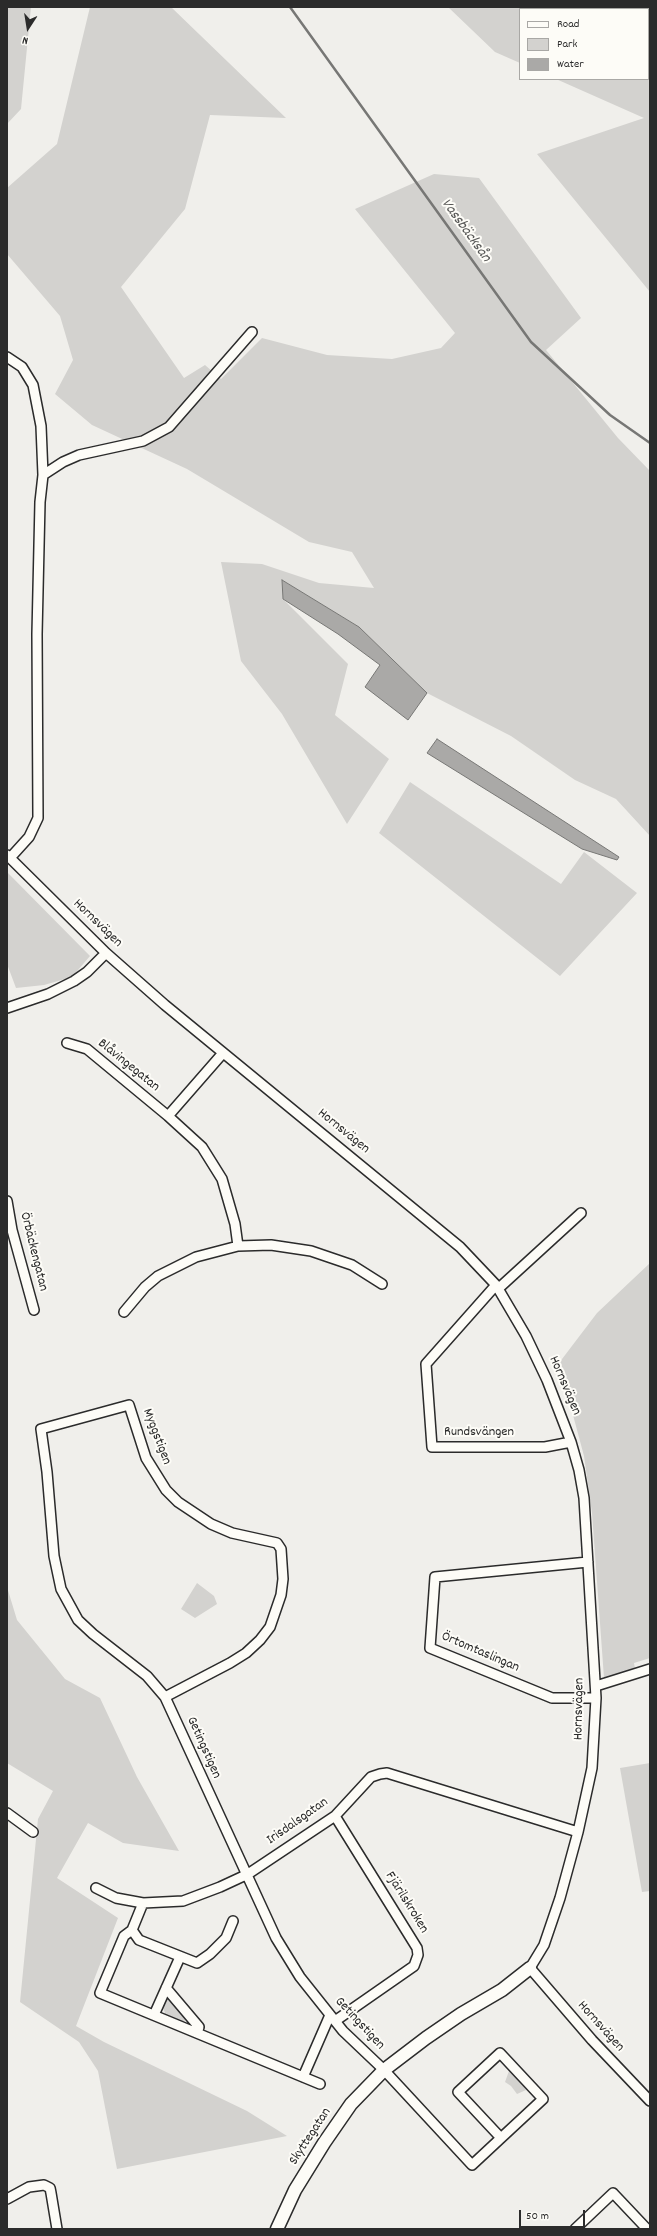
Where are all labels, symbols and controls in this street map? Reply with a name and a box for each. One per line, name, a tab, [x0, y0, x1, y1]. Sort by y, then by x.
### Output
north arrow	[8, 8, 48, 48]
legend	[519, 8, 649, 80]
text: Road	[557, 16, 579, 33]
text: N	[21, 31, 30, 48]
text: Park	[557, 36, 577, 53]
text: Water	[557, 56, 584, 73]
water label: Vassbäcksån	[436, 196, 494, 266]
street label: Hornsvägen	[69, 896, 125, 952]
street label: Blåvingegatan	[94, 1036, 162, 1096]
street label: Hornsvägen	[313, 1106, 373, 1158]
street label: Örbäckengatan	[15, 1211, 51, 1293]
street label: Hornsvägen	[544, 1354, 584, 1418]
street label: Myggstigen	[138, 1407, 174, 1467]
street label: Rundsvängen	[444, 1425, 514, 1441]
street label: Örtomtaslingan	[439, 1629, 521, 1677]
street label: Hornsvägen	[571, 1678, 589, 1740]
street label: Getingstigen	[182, 1714, 224, 1782]
street label: Irisdalsgatan	[264, 1795, 332, 1849]
street label: Fjärilskroken	[380, 1869, 432, 1937]
street label: Getingstigen	[330, 1994, 388, 2054]
street label: Hornsvägen	[573, 1998, 627, 2056]
street label: Skyttegatan	[286, 2105, 336, 2169]
scale bar	[521, 2202, 587, 2228]
text: 50 m	[526, 2208, 549, 2225]

